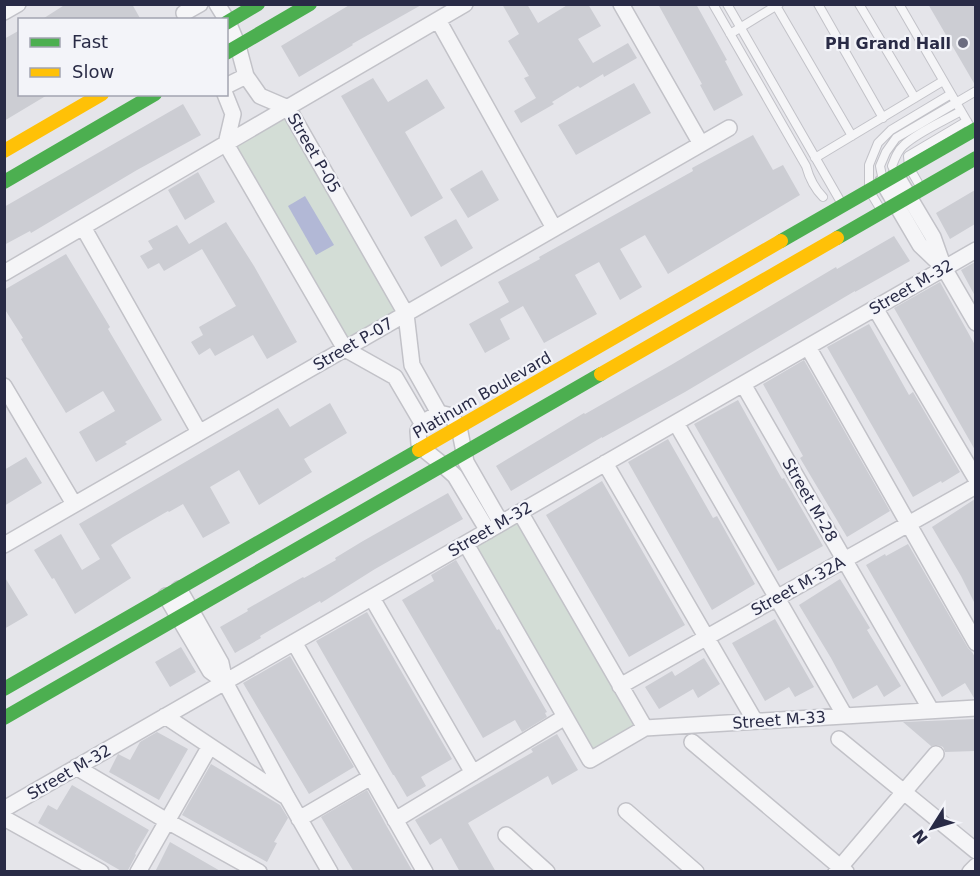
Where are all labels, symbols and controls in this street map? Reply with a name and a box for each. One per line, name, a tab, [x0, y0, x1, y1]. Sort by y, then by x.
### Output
legend	[18, 18, 228, 96]
text: Fast	[72, 31, 108, 52]
place label: PH Grand Hall	[825, 34, 951, 53]
marker: PH Grand Hall	[956, 36, 970, 50]
text: Slow	[72, 61, 114, 82]
street label: Street P-05	[283, 110, 345, 196]
street label: Street M-32	[866, 255, 956, 319]
street label: Street P-07	[310, 313, 396, 375]
street label: Platinum Boulevard	[409, 348, 555, 442]
street label: Street M-28	[778, 455, 842, 545]
street label: Street M-32	[445, 497, 535, 561]
street label: Street M-32A	[748, 552, 848, 620]
street label: Street M-33	[732, 707, 826, 733]
street label: Street M-32	[24, 740, 114, 804]
north arrow	[902, 798, 962, 858]
text: N	[909, 826, 932, 848]

